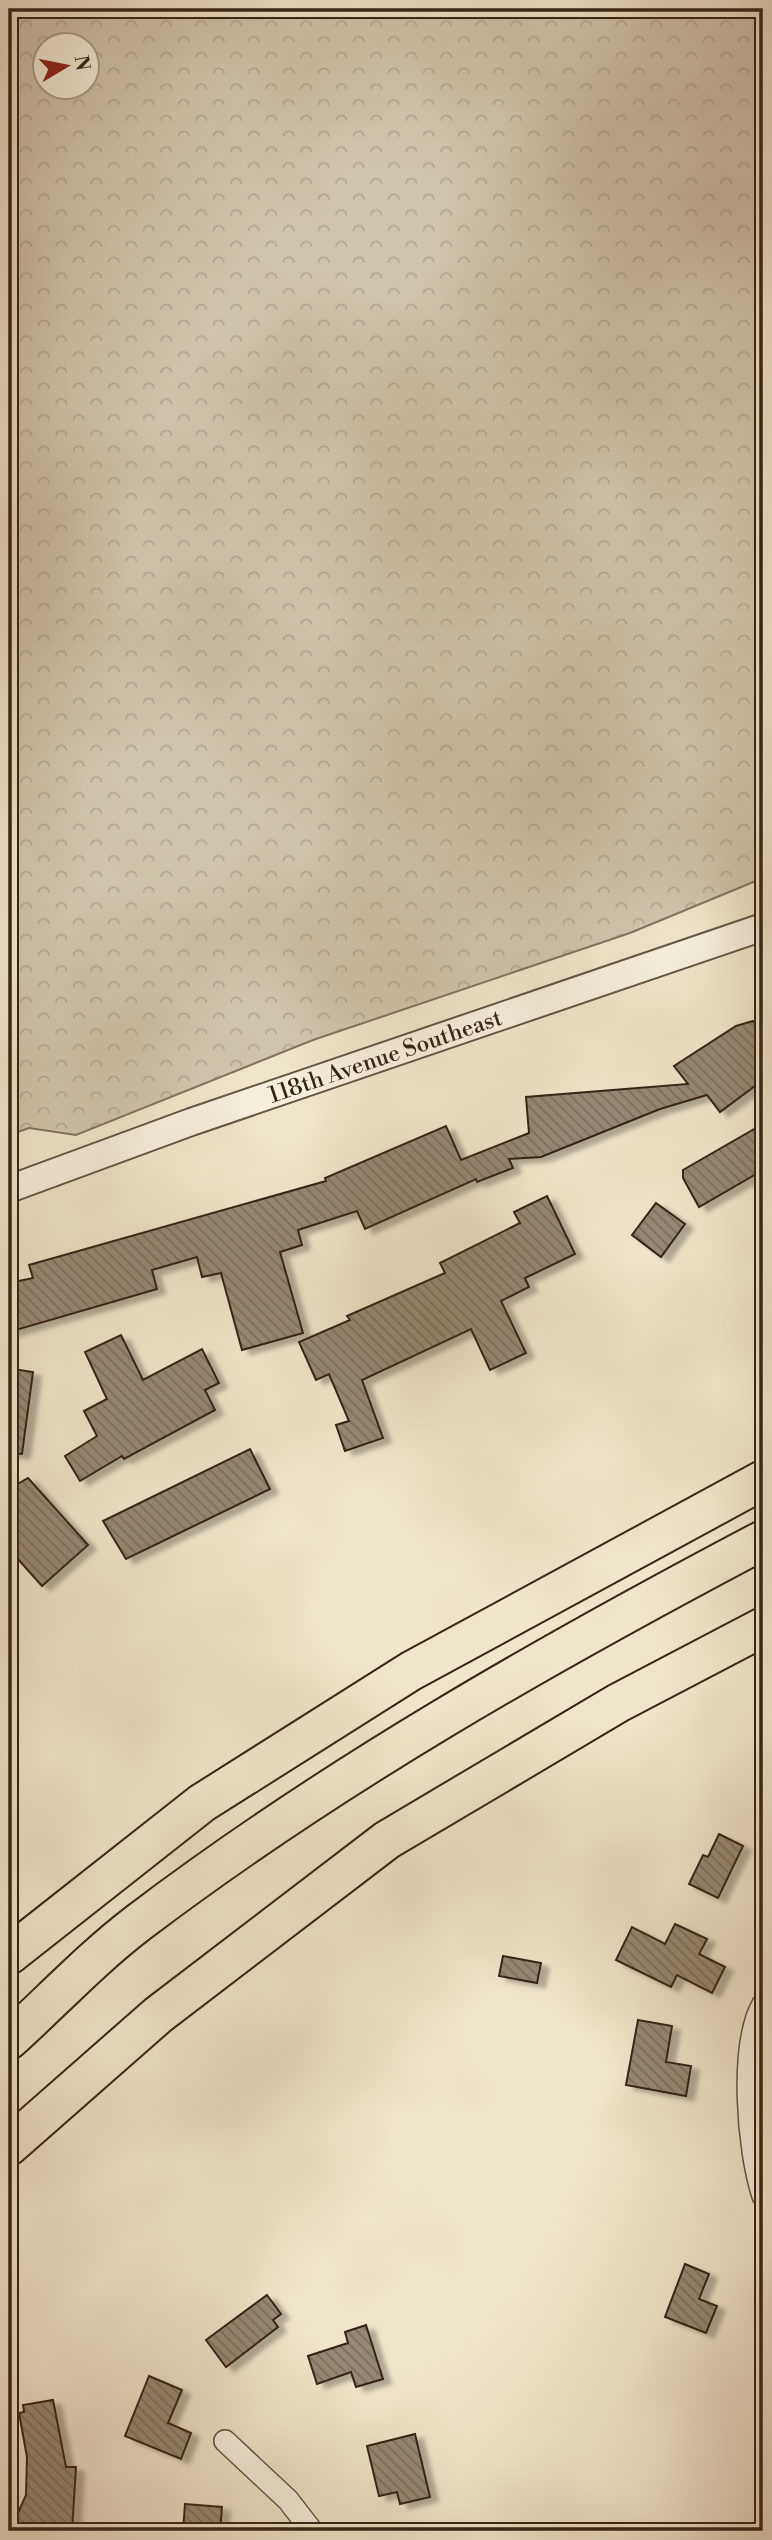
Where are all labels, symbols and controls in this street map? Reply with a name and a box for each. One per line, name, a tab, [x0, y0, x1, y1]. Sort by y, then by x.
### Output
north arrow	[32, 32, 102, 102]
text: N	[69, 54, 95, 73]
street label: 118th Avenue Southeast	[265, 1004, 506, 1110]

